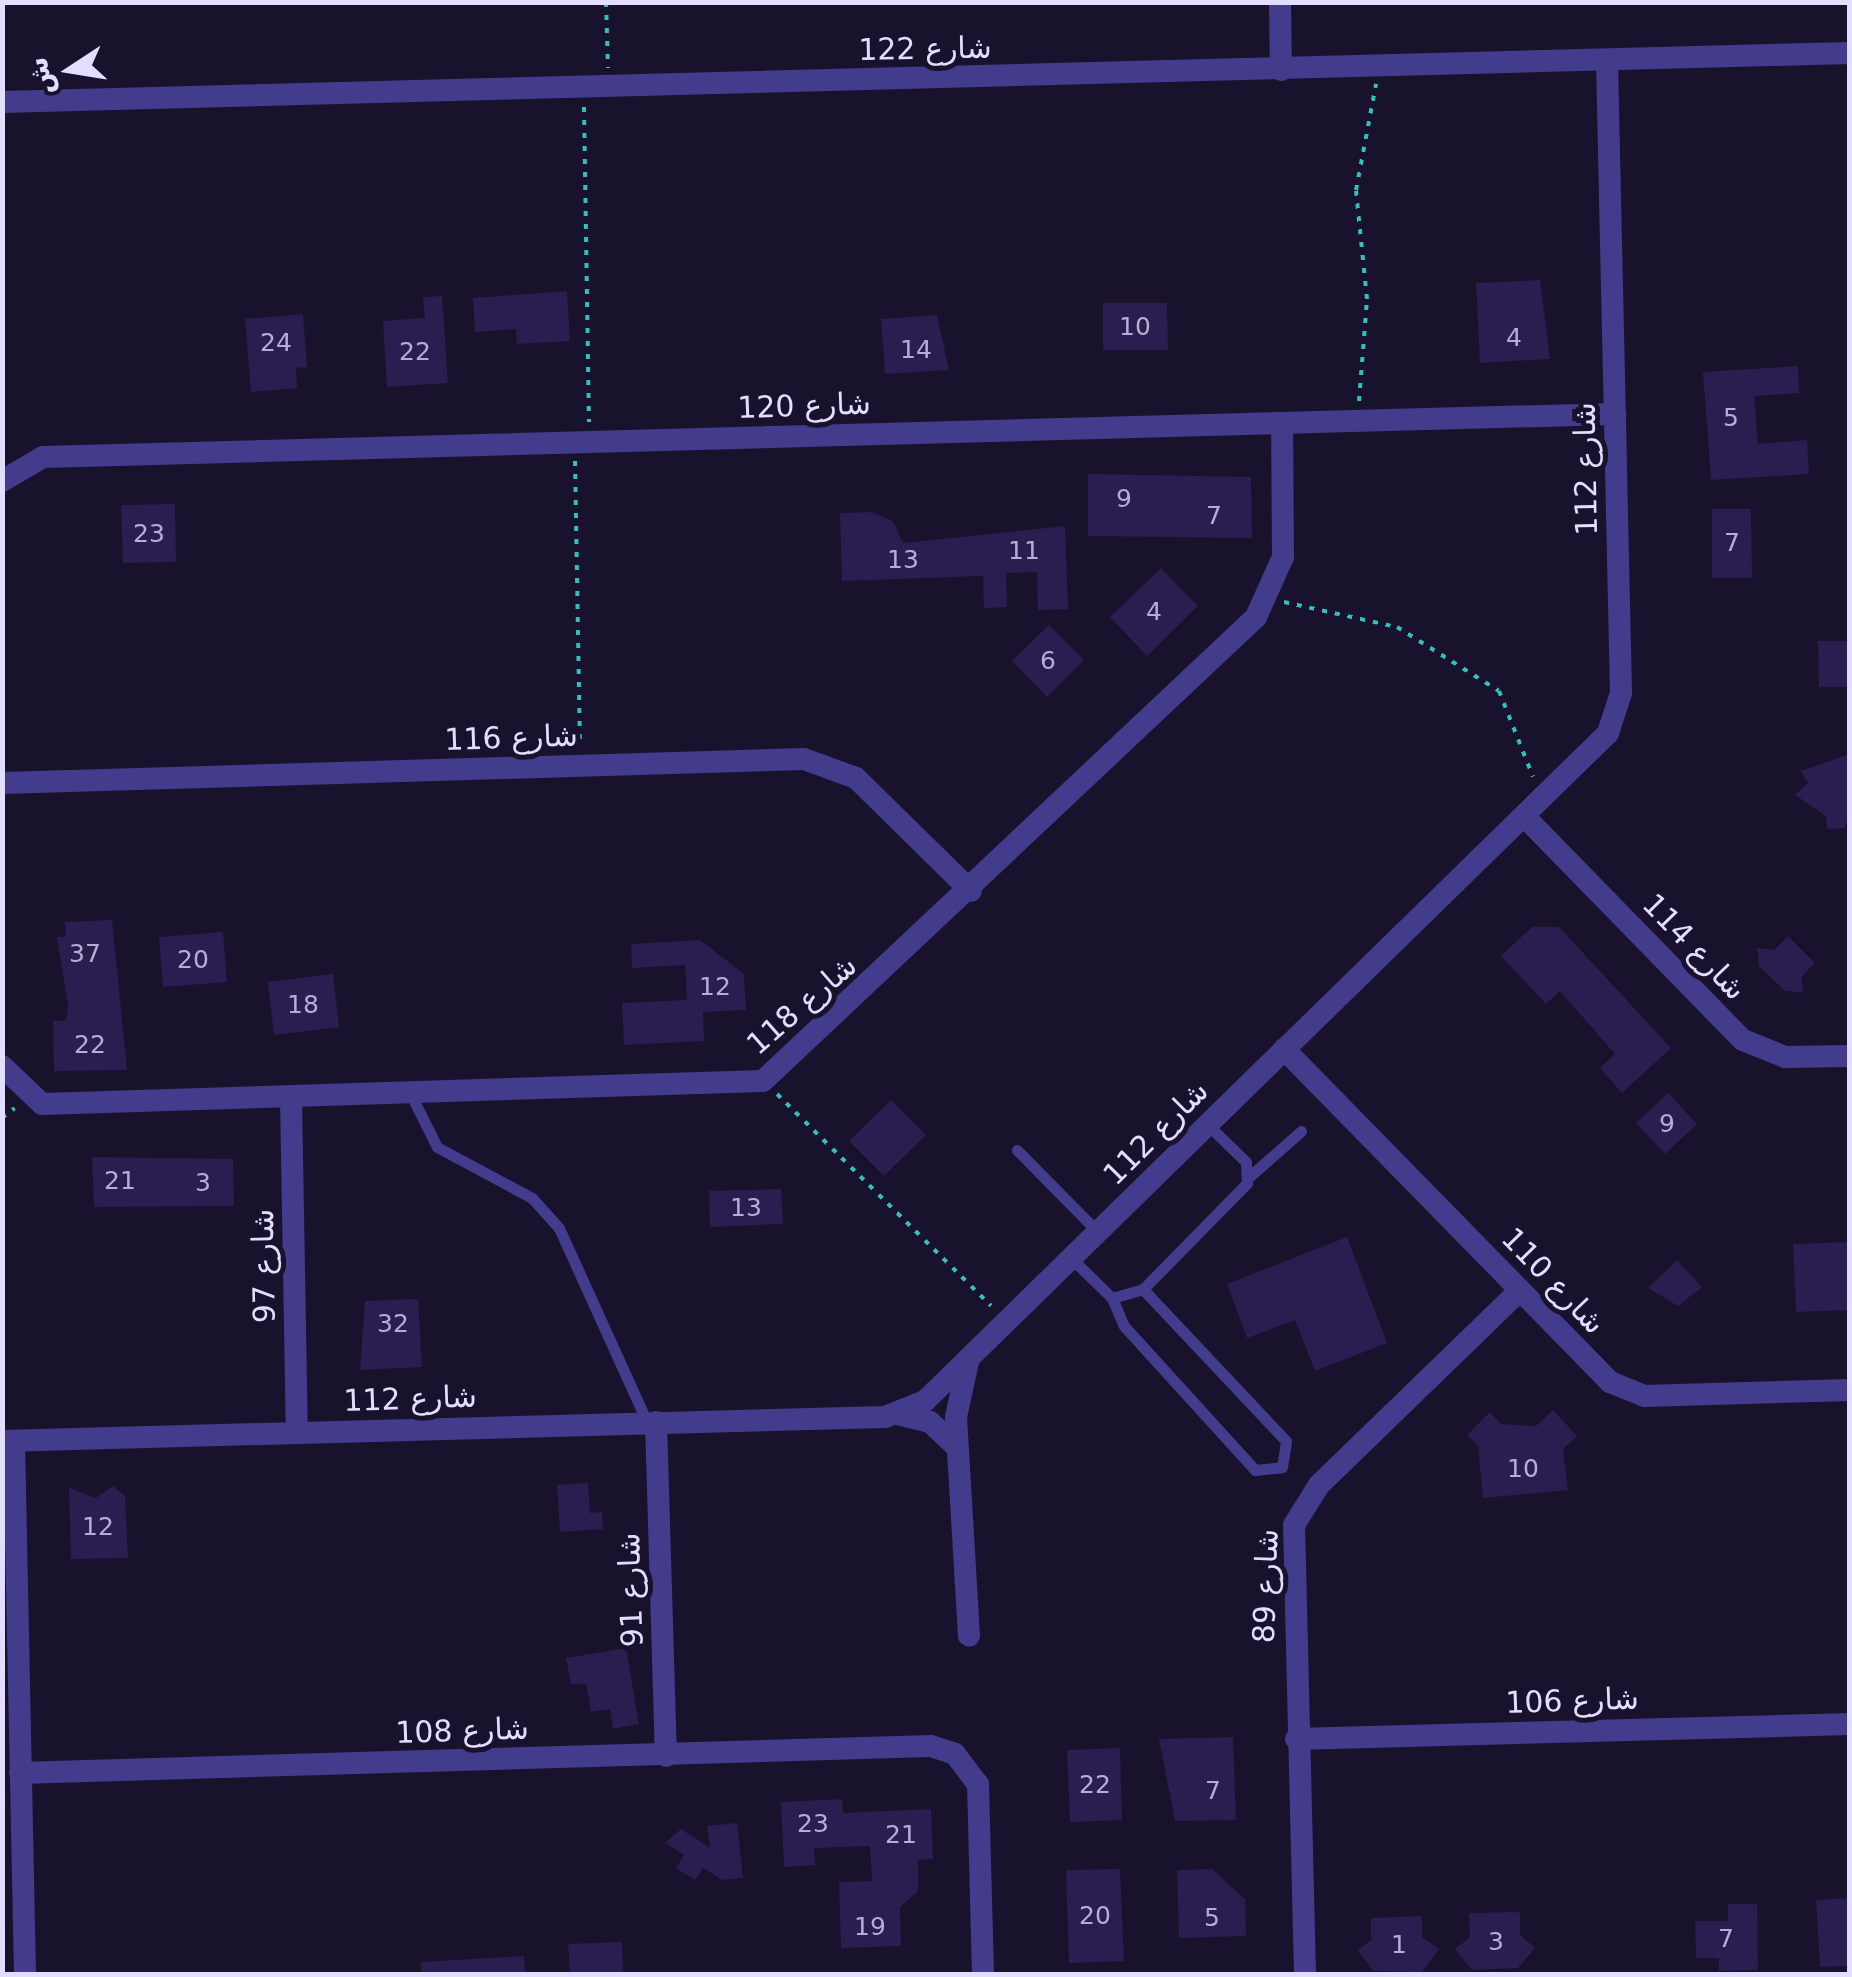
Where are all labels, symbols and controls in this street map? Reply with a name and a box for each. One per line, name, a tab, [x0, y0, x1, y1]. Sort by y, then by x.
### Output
north arrow	[20, 20, 120, 120]
street label: شارع 122	[858, 30, 992, 68]
text: ش	[20, 54, 60, 99]
house number: 10	[1119, 312, 1151, 342]
house number: 4	[1506, 323, 1522, 353]
house number: 24	[260, 328, 292, 358]
house number: 14	[900, 335, 932, 365]
house number: 22	[399, 337, 431, 367]
street label: شارع 120	[737, 386, 871, 426]
street label: شارع 112	[1567, 402, 1605, 536]
house number: 5	[1723, 403, 1739, 433]
house number: 9	[1116, 484, 1132, 514]
house number: 7	[1206, 501, 1222, 531]
house number: 23	[133, 519, 165, 549]
house number: 7	[1724, 528, 1740, 558]
house number: 11	[1008, 536, 1040, 566]
house number: 13	[887, 545, 919, 575]
house number: 4	[1146, 597, 1162, 627]
house number: 6	[1040, 646, 1056, 676]
street label: شارع 116	[444, 718, 578, 758]
street label: شارع 114	[1635, 886, 1753, 1008]
house number: 37	[69, 939, 101, 969]
house number: 20	[177, 945, 209, 975]
street label: شارع 118	[740, 948, 864, 1062]
house number: 12	[699, 972, 731, 1002]
house number: 18	[287, 990, 319, 1020]
house number: 22	[74, 1030, 106, 1060]
street label: شارع 112	[1096, 1073, 1216, 1193]
house number: 9	[1659, 1109, 1675, 1139]
house number: 21	[104, 1166, 136, 1196]
house number: 3	[195, 1168, 211, 1198]
house number: 13	[730, 1193, 762, 1223]
street label: شارع 97	[245, 1209, 283, 1323]
street label: شارع 110	[1494, 1220, 1612, 1342]
house number: 32	[377, 1309, 409, 1339]
street label: شارع 112	[343, 1379, 477, 1419]
house number: 10	[1507, 1454, 1539, 1484]
house number: 12	[82, 1512, 114, 1542]
street label: شارع 89	[1246, 1528, 1286, 1644]
street label: شارع 91	[611, 1532, 651, 1648]
street label: شارع 106	[1505, 1681, 1639, 1721]
street label: شارع 108	[395, 1711, 529, 1751]
house number: 22	[1079, 1770, 1111, 1800]
house number: 7	[1205, 1776, 1221, 1806]
house number: 23	[797, 1809, 829, 1839]
house number: 21	[885, 1820, 917, 1850]
house number: 20	[1079, 1901, 1111, 1931]
house number: 5	[1204, 1903, 1220, 1933]
house number: 19	[854, 1912, 886, 1942]
house number: 7	[1718, 1924, 1734, 1954]
house number: 3	[1488, 1927, 1504, 1957]
house number: 1	[1391, 1930, 1407, 1960]

